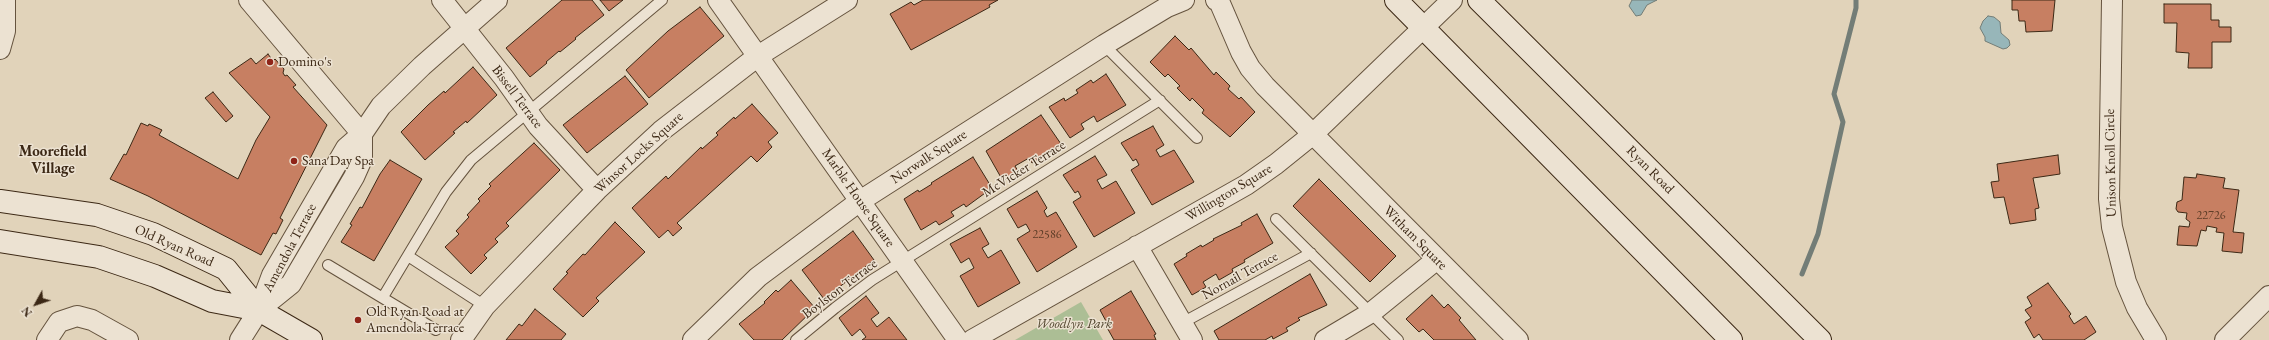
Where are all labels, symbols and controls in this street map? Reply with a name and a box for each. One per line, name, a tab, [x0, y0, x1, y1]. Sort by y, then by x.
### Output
place label: Domino's	[278, 54, 331, 70]
marker: Domino's	[265, 57, 275, 67]
street label: Bissell Terrace	[488, 62, 546, 132]
street label: Winsor Locks Square	[591, 109, 687, 197]
street label: Unison Knoll Circle	[2102, 109, 2120, 217]
street label: Norwalk Square	[888, 126, 970, 188]
street label: McVicker Terrace	[979, 137, 1069, 201]
street label: Ryan Road	[1622, 142, 1678, 198]
district label: Moorefield Village	[19, 143, 87, 178]
street label: Marble House Square	[818, 145, 898, 251]
place label: Sana Day Spa	[302, 153, 374, 169]
marker: Sana Day Spa	[289, 156, 299, 166]
street label: Willington Square	[1183, 161, 1275, 225]
street label: Amendola Terrace	[260, 201, 320, 295]
street label: Witham Square	[1379, 202, 1451, 274]
house number: 22726	[2197, 209, 2225, 223]
street label: Old Ryan Road	[132, 221, 216, 271]
house number: 22586	[1033, 228, 1061, 242]
street label: Nornail Terrace	[1199, 248, 1281, 304]
street label: Boylston Terrace	[799, 255, 881, 323]
north arrow	[16, 284, 56, 324]
text: N	[19, 304, 35, 320]
place label: Old Ryan Road at Amendola Terrace	[366, 304, 464, 336]
marker: Old Ryan Road at Amendola Terrace	[353, 315, 363, 325]
park label: Woodlyn Park	[1036, 316, 1112, 332]

